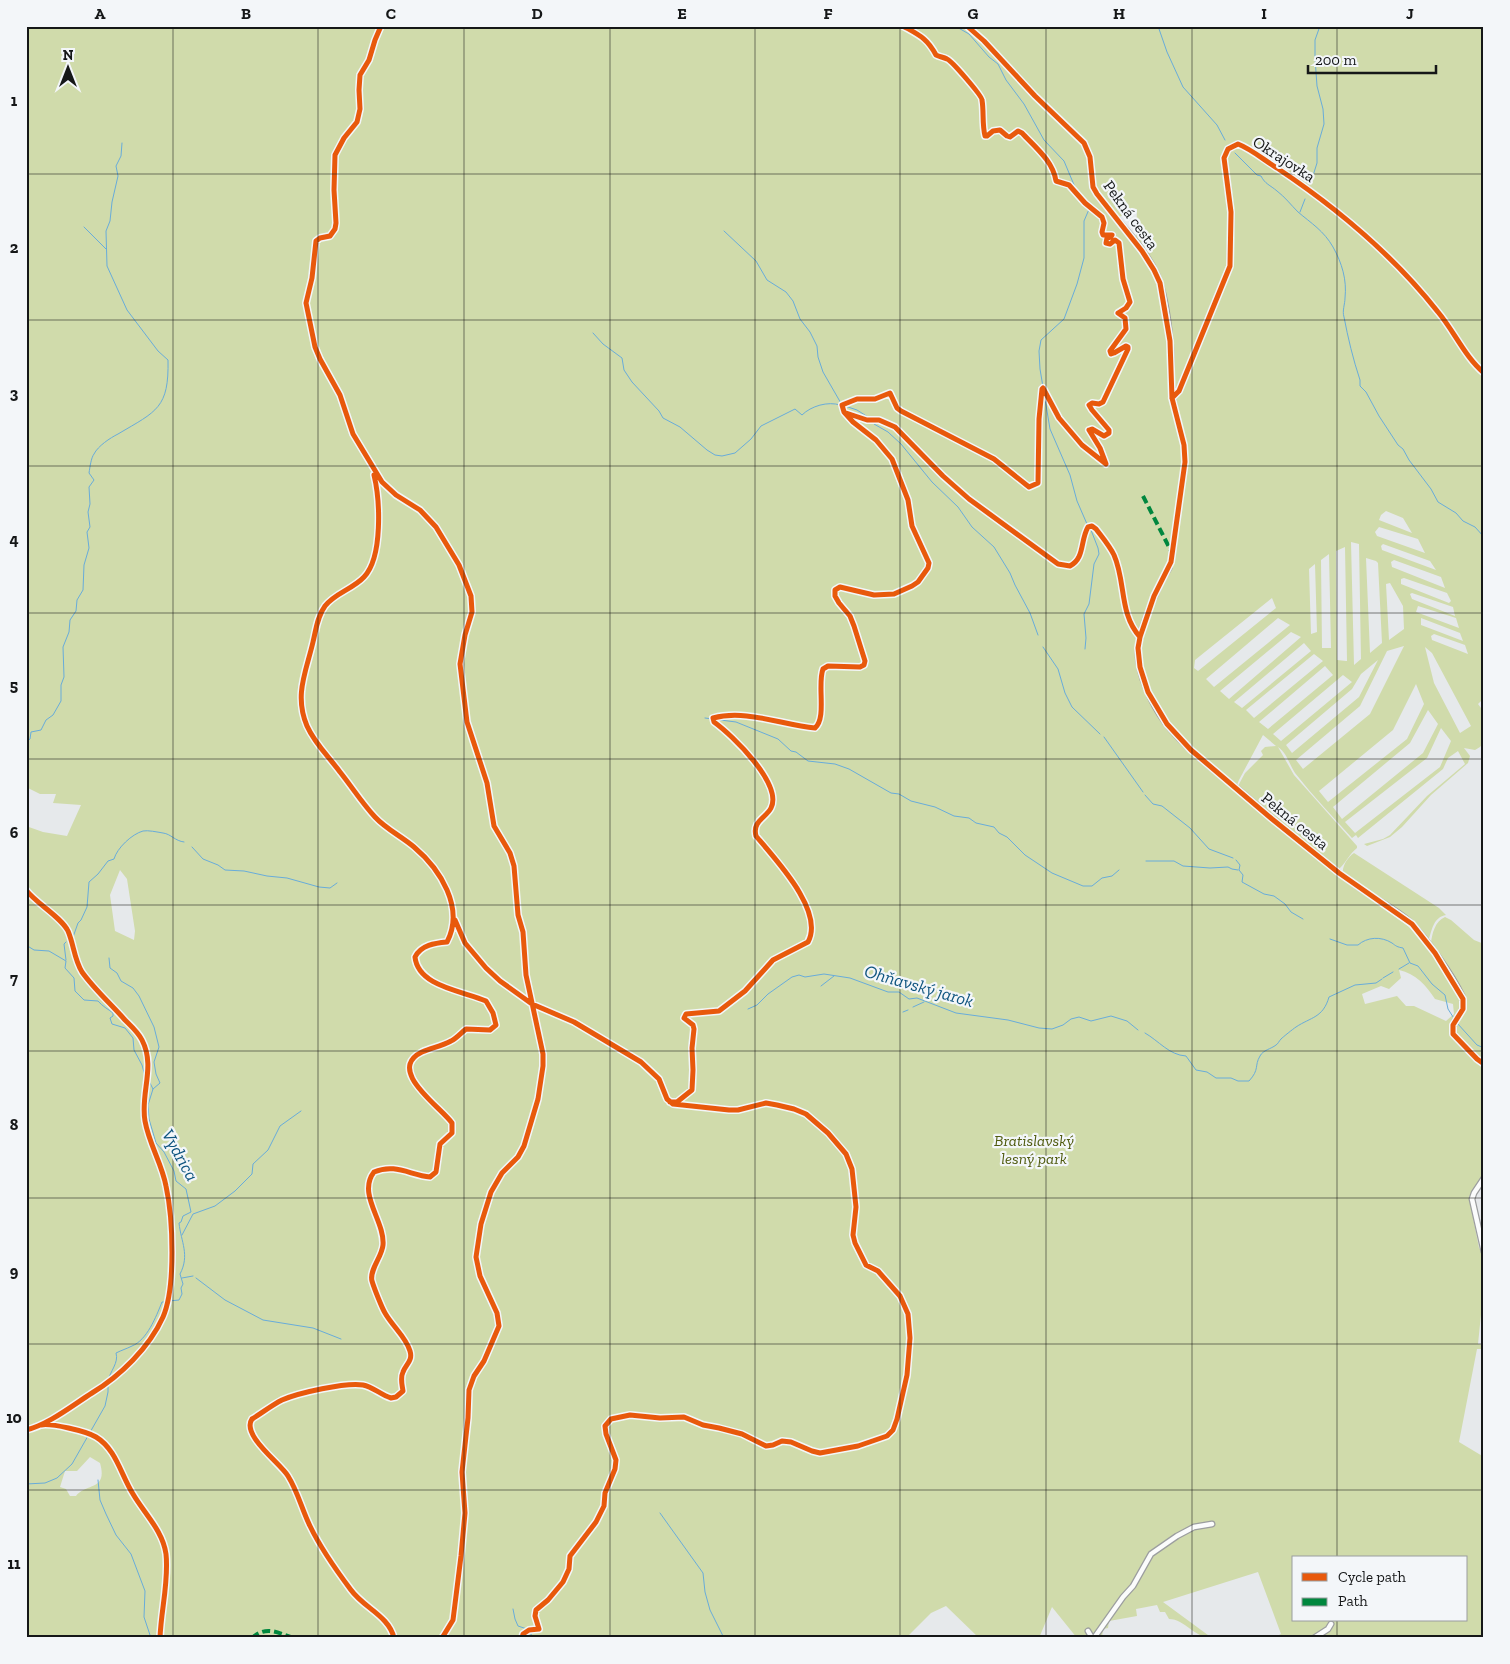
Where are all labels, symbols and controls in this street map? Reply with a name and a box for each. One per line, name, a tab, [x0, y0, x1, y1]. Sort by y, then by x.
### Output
text: A	[95, 4, 106, 23]
text: B	[241, 4, 251, 23]
text: C	[386, 4, 396, 23]
text: D	[531, 4, 543, 23]
text: E	[677, 4, 687, 23]
text: F	[823, 4, 833, 23]
text: G	[968, 4, 979, 23]
text: H	[1113, 4, 1125, 23]
text: I	[1261, 4, 1267, 23]
text: J	[1406, 4, 1414, 23]
north arrow	[42, 42, 92, 92]
scale bar	[1308, 42, 1435, 74]
text: N	[63, 47, 74, 64]
text: 200 m	[1315, 51, 1356, 69]
text: 1	[11, 91, 18, 110]
street label: Okrajovka	[1249, 132, 1319, 186]
street label: Pekná cesta	[1100, 177, 1163, 253]
text: 2	[10, 238, 19, 257]
text: 3	[10, 384, 19, 403]
text: 4	[9, 530, 19, 549]
text: 5	[10, 676, 18, 695]
street label: Pekná cesta	[1258, 788, 1333, 854]
text: 6	[10, 823, 19, 842]
water label: Ohňavský jarok	[862, 960, 976, 1012]
text: 7	[10, 969, 18, 988]
text: 8	[10, 1115, 19, 1134]
water label: Vydrica	[157, 1125, 203, 1185]
park label: Bratislavský lesný park	[994, 1131, 1074, 1168]
text: 9	[10, 1262, 19, 1281]
text: 10	[6, 1408, 22, 1427]
text: 11	[8, 1554, 21, 1573]
legend	[1292, 1556, 1468, 1622]
text: Cycle path	[1338, 1568, 1407, 1586]
text: Path	[1338, 1592, 1368, 1610]

